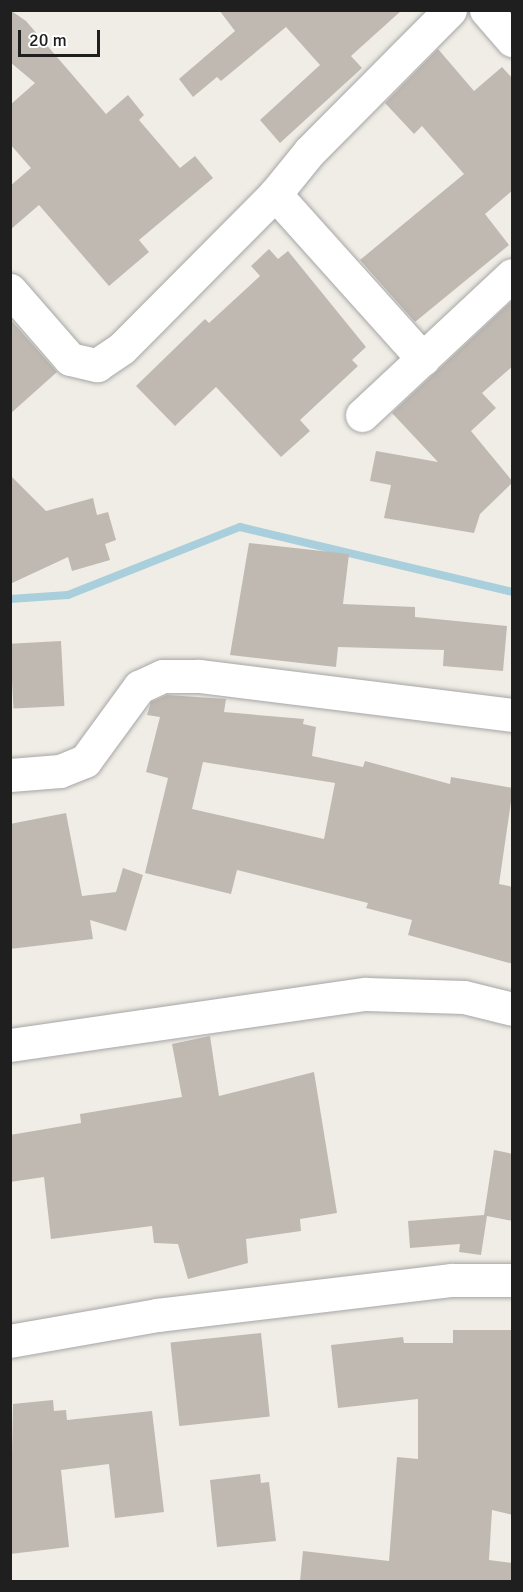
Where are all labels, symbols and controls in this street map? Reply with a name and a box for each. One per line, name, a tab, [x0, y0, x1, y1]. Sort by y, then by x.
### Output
scale bar	[21, 18, 104, 56]
text: 20 m	[29, 29, 67, 51]

